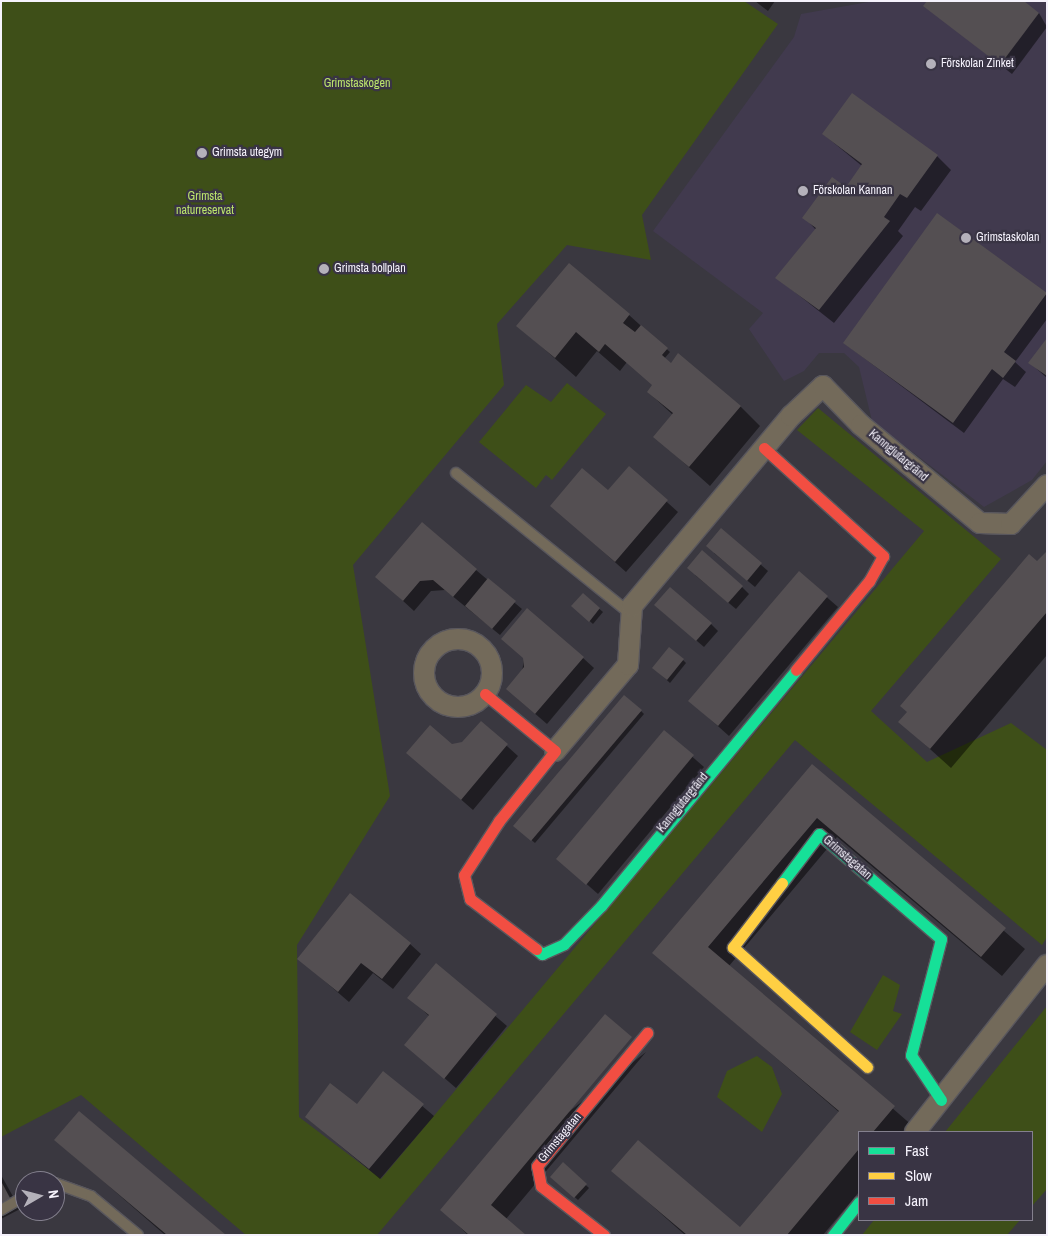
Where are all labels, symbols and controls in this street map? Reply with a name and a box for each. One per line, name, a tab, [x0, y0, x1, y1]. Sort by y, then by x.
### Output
place label: Förskolan Zinket	[941, 57, 1014, 71]
marker: Förskolan Zinket	[925, 58, 937, 70]
park label: Grimstaskogen	[324, 77, 390, 91]
place label: Grimsta utegym	[212, 146, 282, 160]
marker: Grimsta utegym	[196, 147, 208, 159]
place label: Förskolan Kannan	[813, 184, 892, 198]
marker: Förskolan Kannan	[797, 185, 809, 197]
park label: Grimsta naturreservat	[176, 190, 234, 218]
place label: Grimstaskolan	[976, 231, 1039, 245]
marker: Grimstaskolan	[960, 232, 972, 244]
place label: Grimsta bollplan	[334, 262, 406, 276]
marker: Grimsta bollplan	[318, 263, 330, 275]
street label: Kanngjutargränd	[866, 427, 930, 485]
street label: Kanngjutargränd	[655, 770, 711, 836]
street label: Grimstagatan	[820, 833, 874, 883]
street label: Grimstagatan	[535, 1111, 585, 1165]
legend	[858, 1131, 1033, 1221]
text: Fast	[905, 1140, 928, 1161]
text: Slow	[905, 1165, 932, 1186]
north arrow	[15, 1171, 65, 1221]
text: N	[44, 1189, 63, 1199]
text: Jam	[905, 1190, 928, 1211]

